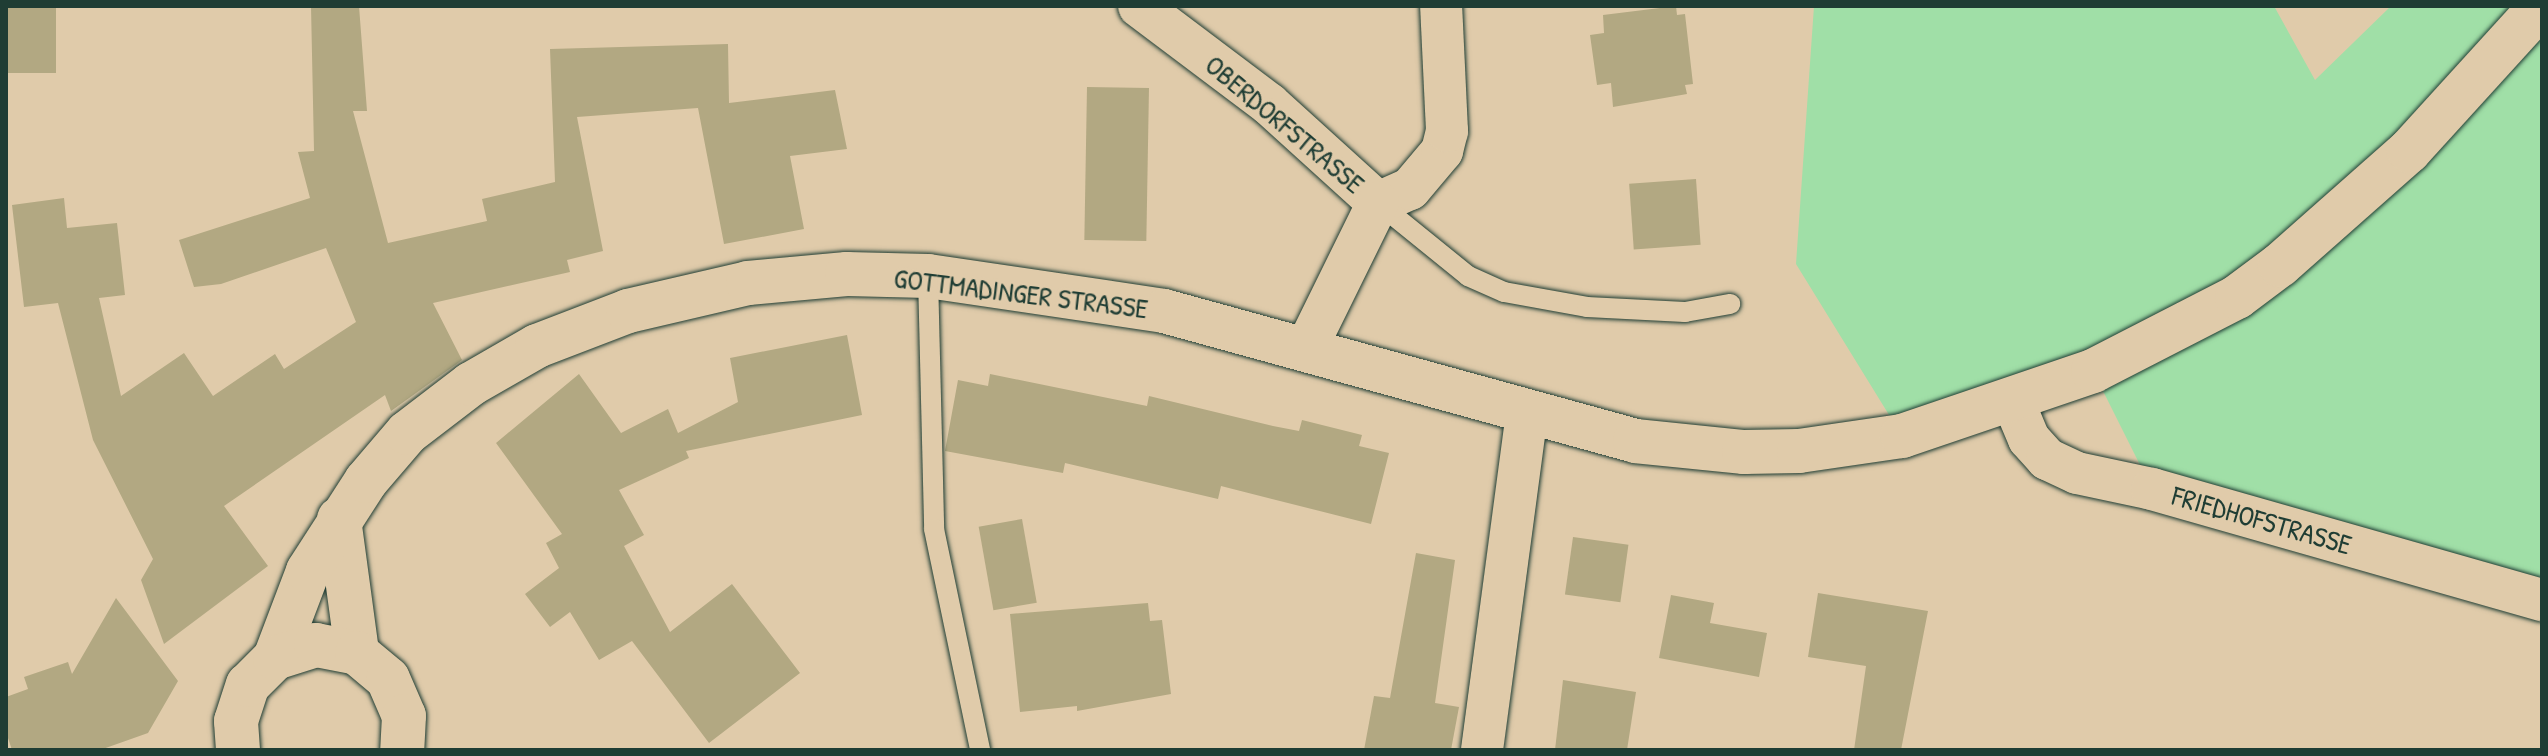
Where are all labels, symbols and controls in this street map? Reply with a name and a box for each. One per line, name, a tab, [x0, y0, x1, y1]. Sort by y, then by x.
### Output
street label: OBERDORFSTRASSE	[1199, 48, 1371, 200]
street label: GOTTMADINGER STRASSE	[892, 261, 1150, 325]
street label: FRIEDHOFSTRASSE	[2168, 478, 2356, 562]

